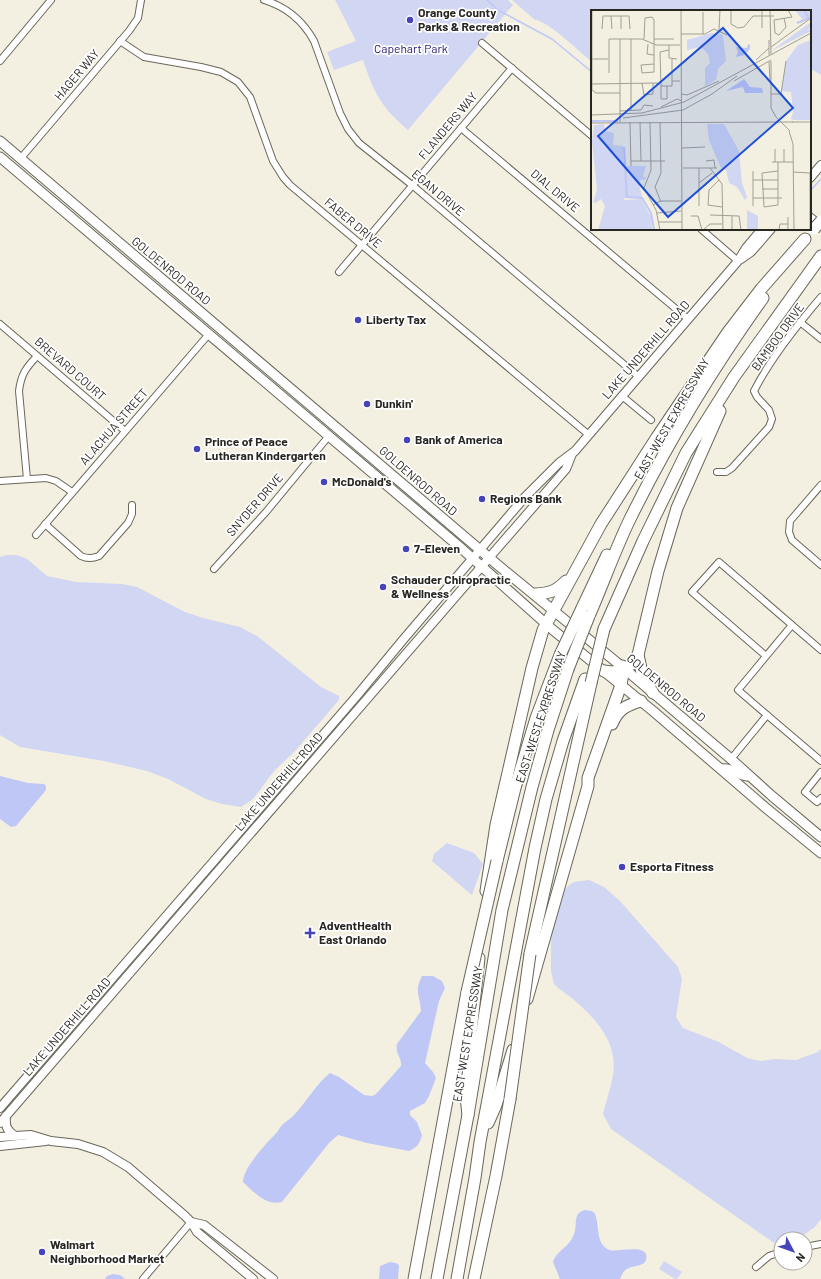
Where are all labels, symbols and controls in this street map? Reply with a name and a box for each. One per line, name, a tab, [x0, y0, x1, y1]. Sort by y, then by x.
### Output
place label: Orange County Parks & Recreation	[418, 5, 520, 33]
inset map	[591, 10, 811, 230]
marker: Orange County Parks & Recreation	[405, 15, 415, 25]
park label: Capehart Park	[374, 41, 448, 55]
street label: HAGER WAY	[51, 46, 102, 103]
street label: FLANDERS WAY	[415, 89, 480, 162]
street label: EGAN DRIVE	[409, 166, 468, 218]
street label: DIAL DRIVE	[529, 166, 583, 215]
street label: FABER DRIVE	[322, 194, 385, 250]
street label: GOLDENROD ROAD	[129, 233, 214, 307]
street label: LAKE UNDERHILL ROAD	[599, 297, 692, 401]
street label: BAMBOO DRIVE	[748, 300, 806, 373]
place label: Liberty Tax	[366, 312, 427, 326]
marker: Liberty Tax	[353, 315, 363, 325]
street label: BREVARD COURT	[32, 334, 109, 403]
street label: EAST-WEST EXPRESSWAY	[631, 355, 712, 482]
street label: ALACHUA STREET	[76, 385, 150, 467]
place label: Dunkin'	[375, 396, 413, 410]
marker: Dunkin'	[362, 399, 372, 409]
place label: Bank of America	[415, 432, 503, 446]
place label: Prince of Peace Lutheran Kindergarten	[205, 434, 326, 462]
marker: Bank of America	[402, 435, 412, 445]
street label: GOLDENROD ROAD	[377, 443, 460, 518]
marker: Prince of Peace Lutheran Kindergarten	[192, 444, 202, 454]
street label: SNYDER DRIVE	[223, 470, 285, 538]
place label: McDonald's	[332, 474, 392, 488]
marker: McDonald's	[319, 477, 329, 487]
place label: Regions Bank	[490, 491, 563, 505]
marker: Regions Bank	[477, 494, 487, 504]
place label: 7-Eleven	[414, 541, 460, 555]
marker: 7-Eleven	[401, 544, 411, 554]
place label: Schauder Chiropractic & Wellness	[391, 572, 511, 600]
marker: Schauder Chiropractic & Wellness	[378, 582, 388, 592]
street label: EAST-WEST EXPRESSWAY	[512, 649, 568, 784]
street label: GOLDENROD ROAD	[624, 650, 709, 724]
street label: LAKE UNDERHILL ROAD	[232, 729, 325, 833]
place label: Esporta Fitness	[630, 859, 714, 873]
marker: Esporta Fitness	[617, 862, 627, 872]
place label: AdventHealth East Orlando	[319, 918, 392, 946]
marker: AdventHealth East Orlando	[304, 927, 316, 939]
street label: EAST-WEST EXPRESSWAY	[449, 965, 485, 1103]
street label: LAKE UNDERHILL ROAD	[20, 974, 113, 1078]
north arrow	[773, 1231, 813, 1271]
place label: Walmart Neighborhood Market	[50, 1237, 165, 1265]
marker: Walmart Neighborhood Market	[37, 1247, 47, 1257]
text: N	[794, 1251, 808, 1265]

